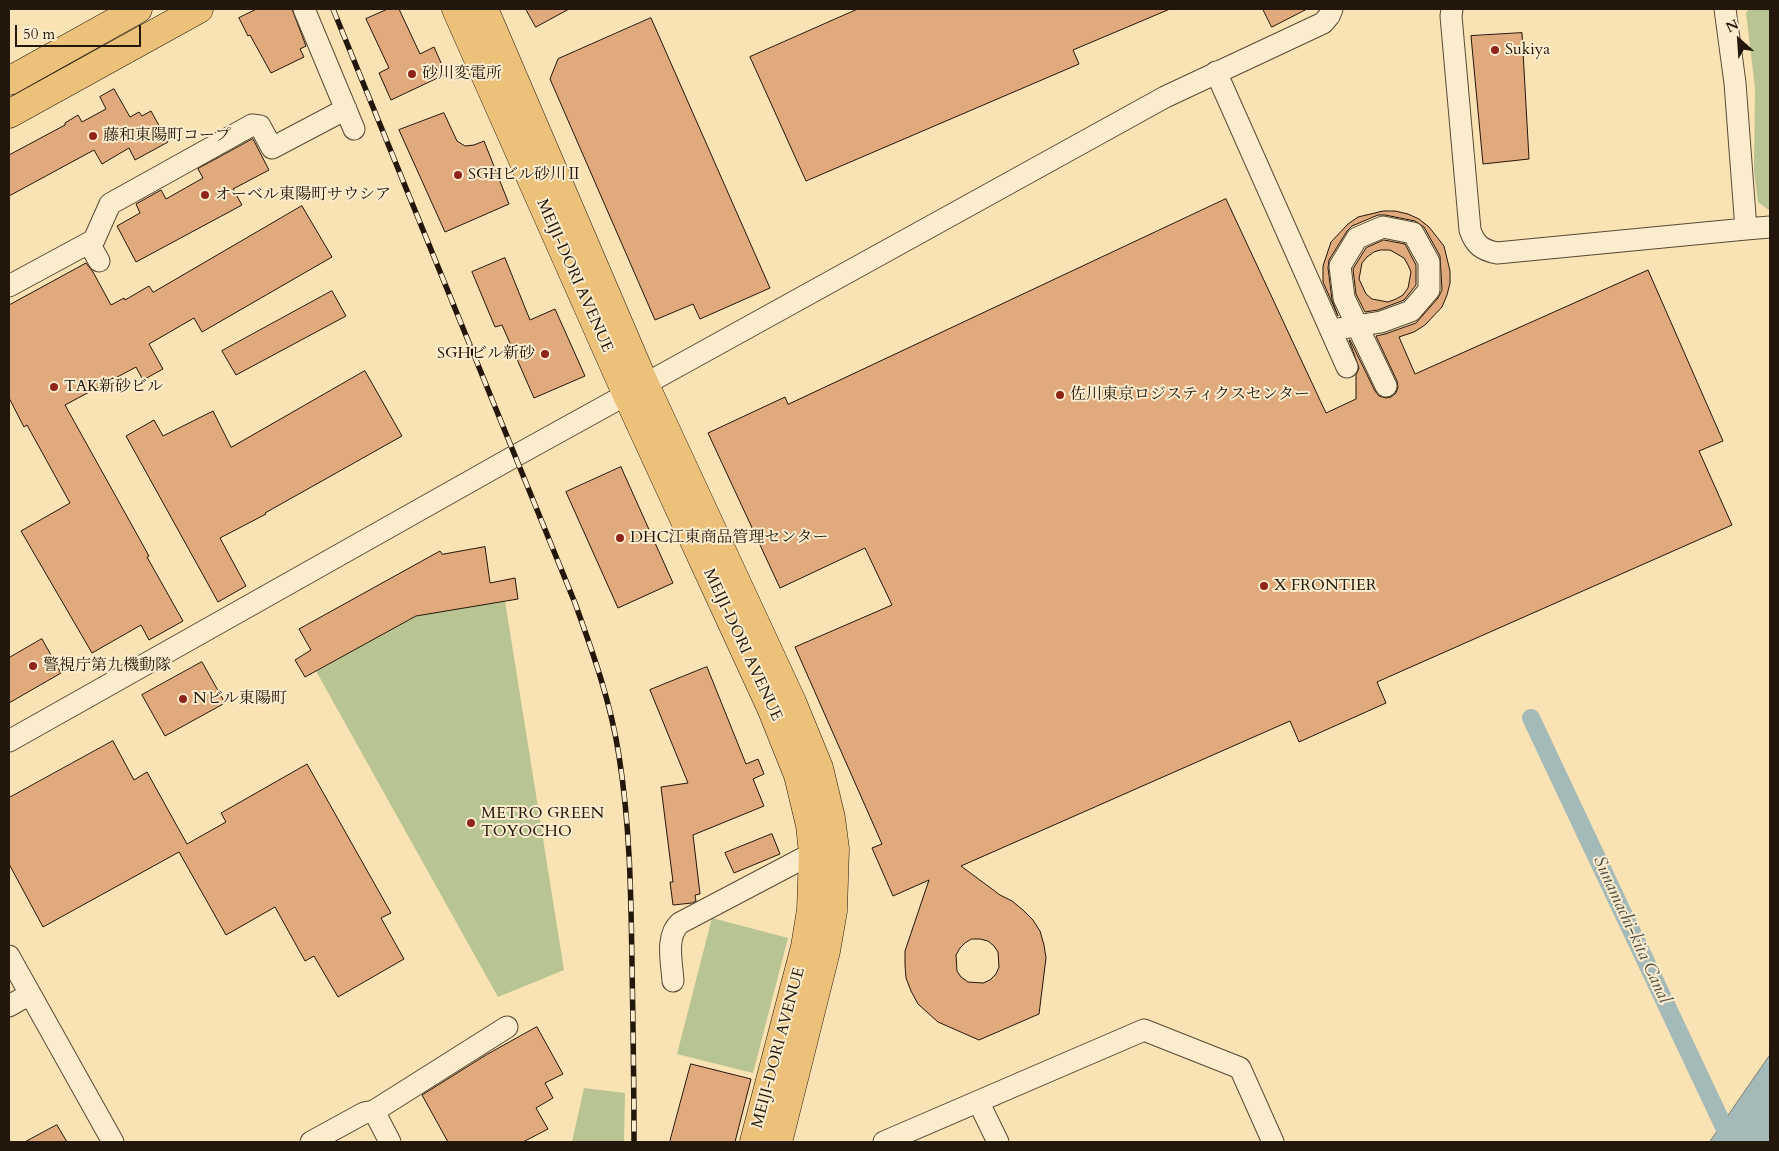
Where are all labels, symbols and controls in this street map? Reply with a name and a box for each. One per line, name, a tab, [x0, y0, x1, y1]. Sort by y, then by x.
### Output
scale bar	[18, 15, 144, 47]
north arrow	[1714, 15, 1764, 65]
text: N	[1723, 15, 1742, 37]
text: 50 m	[23, 24, 55, 44]
place label: Sukiya	[1505, 40, 1550, 60]
marker: Sukiya	[1489, 44, 1501, 56]
place label: 砂川変電所	[422, 64, 502, 84]
marker: 砂川変電所	[406, 68, 418, 80]
place label: 藤和東陽町コープ	[103, 126, 231, 146]
marker: 藤和東陽町コープ	[87, 130, 99, 142]
place label: SGHビル砂川Ⅱ	[468, 165, 582, 185]
marker: SGHビル砂川Ⅱ	[452, 169, 464, 181]
place label: オーベル東陽町サウシア	[215, 185, 391, 205]
marker: オーベル東陽町サウシア	[199, 189, 211, 201]
street label: MEIJI-DORI AVENUE	[532, 196, 616, 356]
place label: SGHビル新砂	[437, 344, 535, 364]
marker: SGHビル新砂	[539, 348, 551, 360]
place label: TAK新砂ビル	[64, 377, 163, 397]
marker: TAK新砂ビル	[48, 381, 60, 393]
place label: 佐川東京ロジスティクスセンター	[1070, 385, 1310, 405]
marker: 佐川東京ロジスティクスセンター	[1054, 389, 1066, 401]
place label: DHC江東商品管理センター	[630, 528, 829, 548]
marker: DHC江東商品管理センター	[614, 532, 626, 544]
street label: MEIJI-DORI AVENUE	[698, 566, 786, 724]
place label: X FRONTIER	[1274, 576, 1377, 596]
marker: X FRONTIER	[1258, 580, 1270, 592]
place label: 警視庁第九機動隊	[43, 656, 171, 676]
marker: 警視庁第九機動隊	[27, 660, 39, 672]
place label: Nビル東陽町	[193, 689, 287, 709]
marker: Nビル東陽町	[177, 693, 189, 705]
place label: METRO GREEN TOYOCHO	[481, 804, 604, 842]
marker: METRO GREEN TOYOCHO	[465, 817, 477, 829]
water label: Sunamachi-kita Canal	[1587, 853, 1675, 1007]
street label: MEIJI-DORI AVENUE	[748, 965, 810, 1131]

